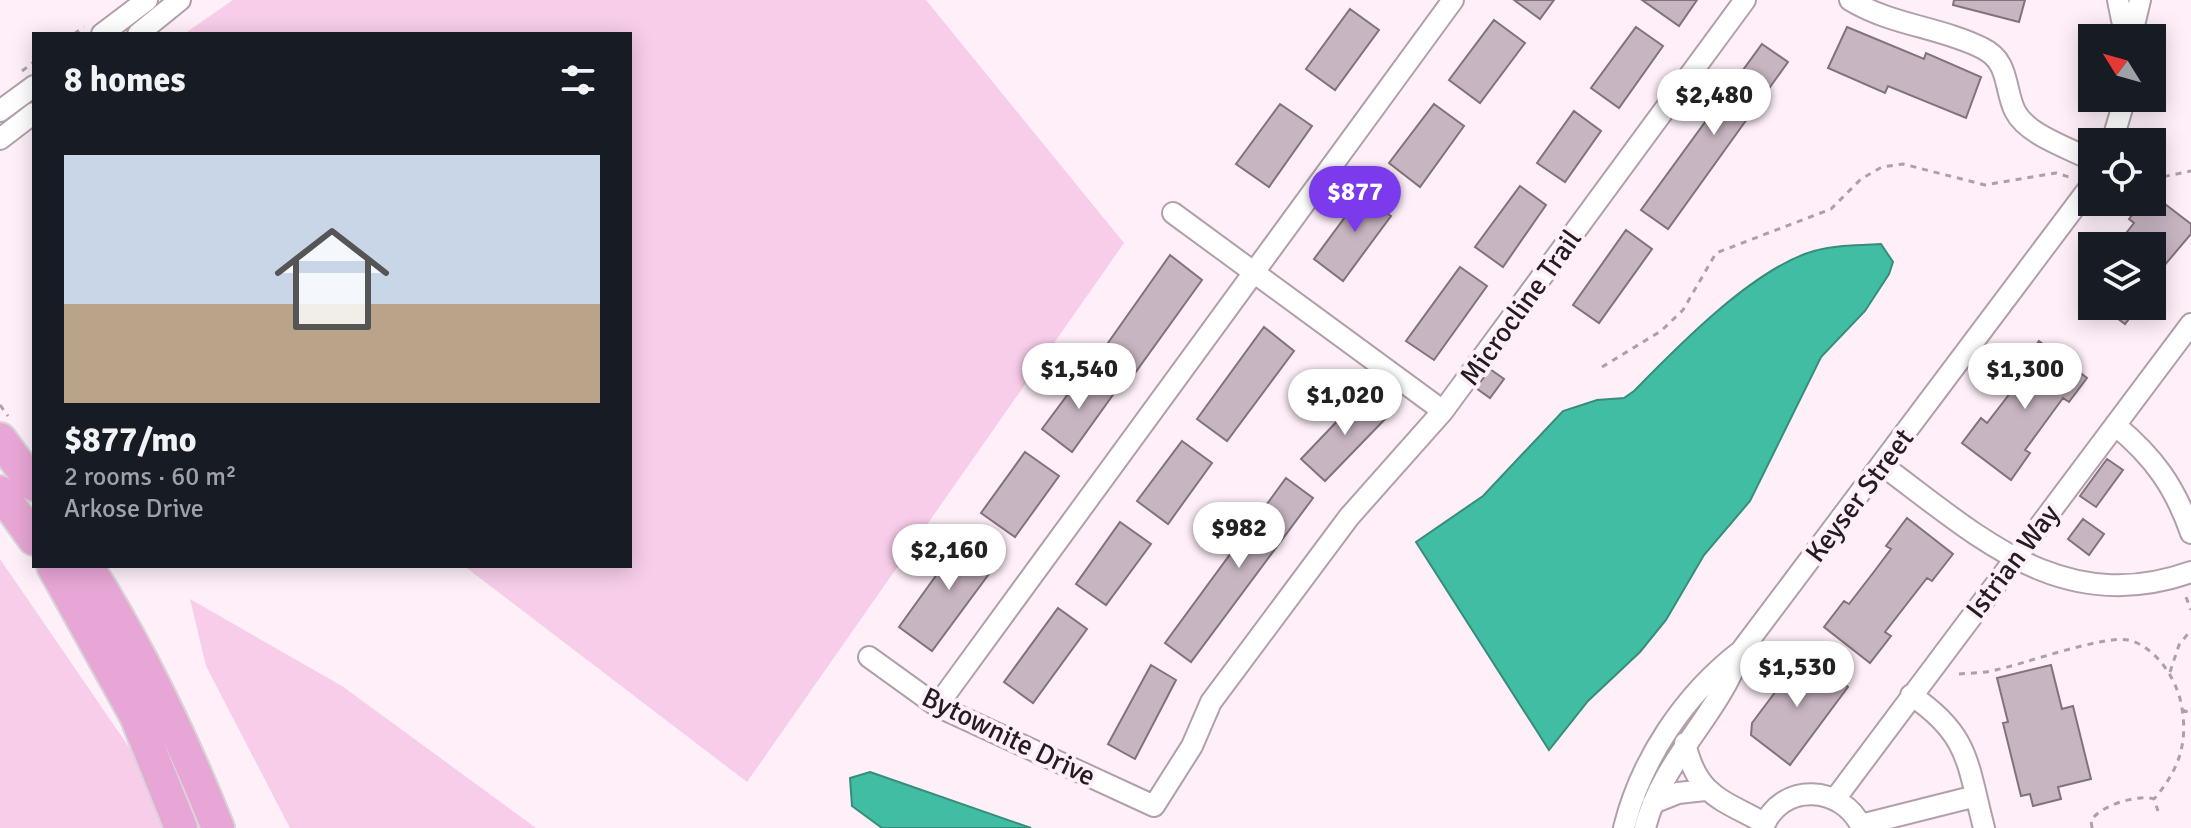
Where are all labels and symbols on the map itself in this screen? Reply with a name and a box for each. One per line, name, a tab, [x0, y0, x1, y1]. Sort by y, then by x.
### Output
north arrow	[2078, 24, 2166, 112]
pin: $2,480	[1649, 69, 1779, 137]
pin: $877	[1308, 166, 1402, 234]
street label: Microcline Trail	[1453, 223, 1589, 392]
pin: $1,540	[1014, 343, 1144, 411]
pin: $1,300	[1960, 343, 2090, 411]
pin: $1,020	[1280, 369, 1410, 437]
street label: Keyser Street	[1798, 422, 1921, 569]
street label: Istrian Way	[1959, 498, 2067, 625]
pin: $982	[1192, 502, 1286, 570]
pin: $2,160	[884, 524, 1014, 592]
pin: $1,530	[1732, 641, 1862, 709]
street label: Bytownite Drive	[916, 680, 1101, 794]

